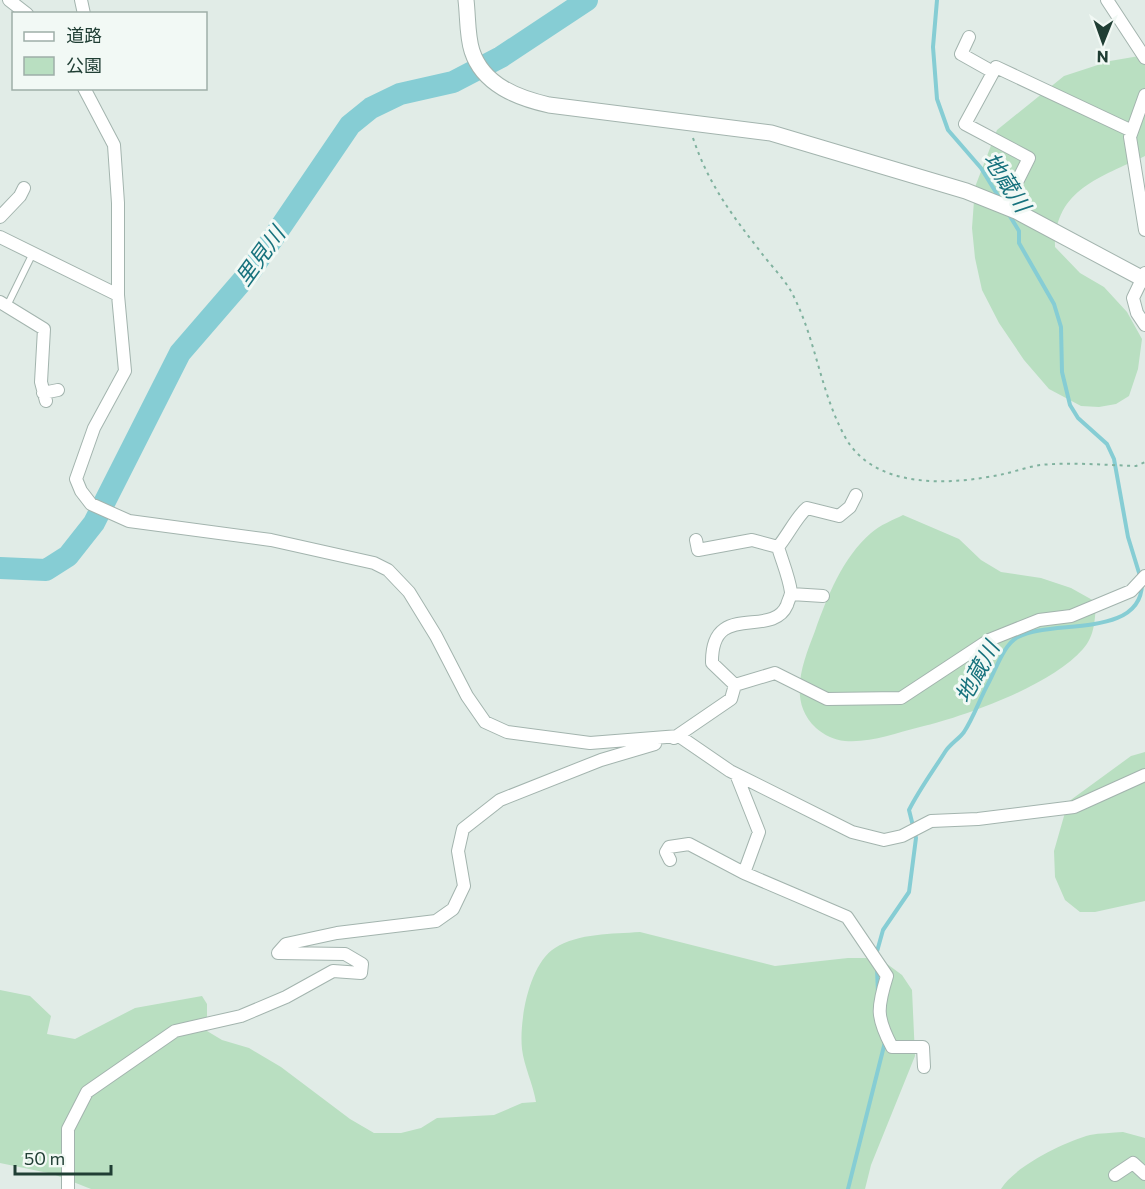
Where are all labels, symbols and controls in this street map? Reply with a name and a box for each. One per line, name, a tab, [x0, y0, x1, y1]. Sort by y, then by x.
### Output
legend	[12, 12, 207, 90]
north arrow	[1073, 12, 1133, 72]
text: 道路	[66, 24, 102, 46]
text: N	[1097, 48, 1109, 67]
text: 公園	[66, 54, 102, 76]
water label: 地蔵川	[978, 147, 1038, 218]
water label: 里見川	[229, 219, 291, 290]
water label: 地蔵川	[949, 635, 1005, 707]
scale bar	[15, 1138, 111, 1176]
text: 50 m	[24, 1147, 65, 1169]

